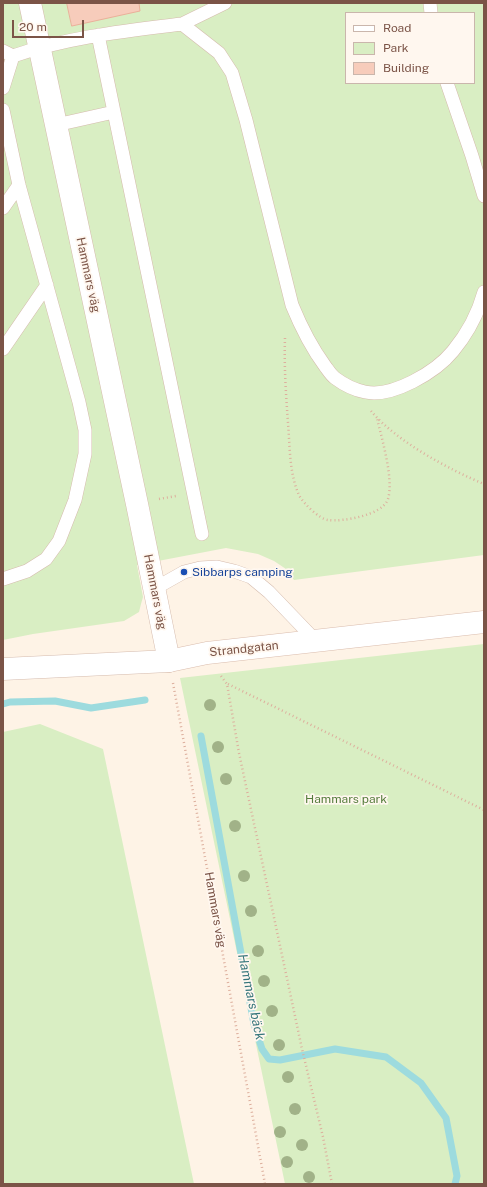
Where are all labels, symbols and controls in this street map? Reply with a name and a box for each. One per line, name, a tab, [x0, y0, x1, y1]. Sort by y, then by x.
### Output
scale bar	[14, 12, 86, 38]
legend	[345, 12, 475, 84]
text: 20 m	[19, 20, 47, 34]
text: Road	[383, 21, 411, 35]
text: Park	[383, 41, 409, 55]
text: Building	[383, 61, 429, 75]
street label: Hammars väg	[73, 236, 103, 314]
street label: Hammars väg	[141, 553, 169, 631]
place label: Sibbarps camping	[192, 565, 293, 579]
marker: Sibbarps camping	[179, 567, 189, 577]
street label: Strandgatan	[209, 638, 279, 660]
park label: Hammars park	[305, 792, 387, 806]
street label: Hammars väg	[201, 871, 229, 949]
water label: Hammars bäck	[234, 953, 268, 1041]

